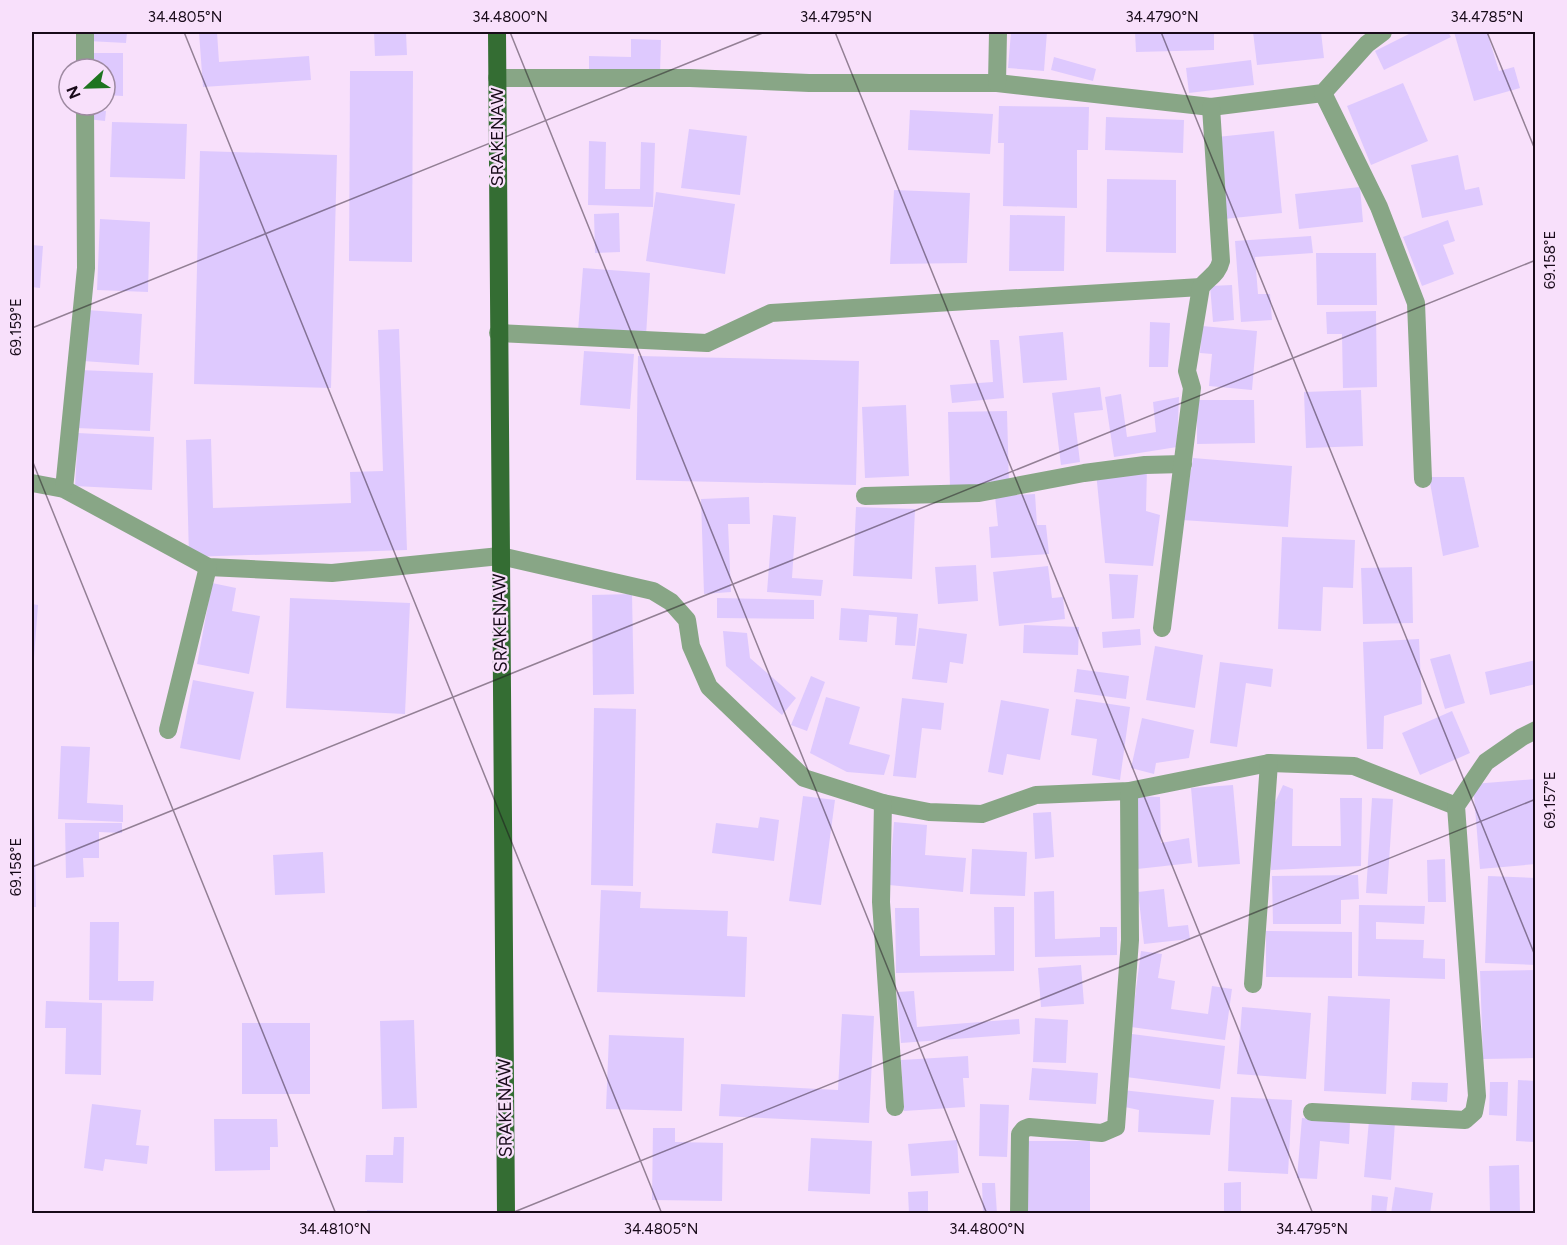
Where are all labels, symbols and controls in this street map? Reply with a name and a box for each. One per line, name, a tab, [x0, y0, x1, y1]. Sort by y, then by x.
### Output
text: 34.4805°N	[148, 8, 222, 26]
text: 34.4800°N	[472, 8, 548, 26]
text: 34.4795°N	[800, 8, 872, 26]
text: 34.4790°N	[1125, 8, 1199, 26]
text: 34.4785°N	[1451, 8, 1523, 26]
north arrow	[57, 57, 117, 117]
text: N	[62, 83, 85, 102]
street label: SRAKENAW	[486, 87, 508, 186]
text: 69.158°E	[1541, 231, 1559, 289]
text: 69.159°E	[7, 298, 25, 356]
street label: SRAKENAW	[488, 573, 512, 673]
text: 69.157°E	[1541, 771, 1559, 829]
text: 69.158°E	[7, 838, 25, 896]
street label: SRAKENAW	[493, 1058, 517, 1158]
text: 34.4810°N	[299, 1220, 371, 1238]
text: 34.4805°N	[624, 1220, 698, 1238]
text: 34.4800°N	[949, 1220, 1025, 1238]
text: 34.4795°N	[1276, 1220, 1348, 1238]

